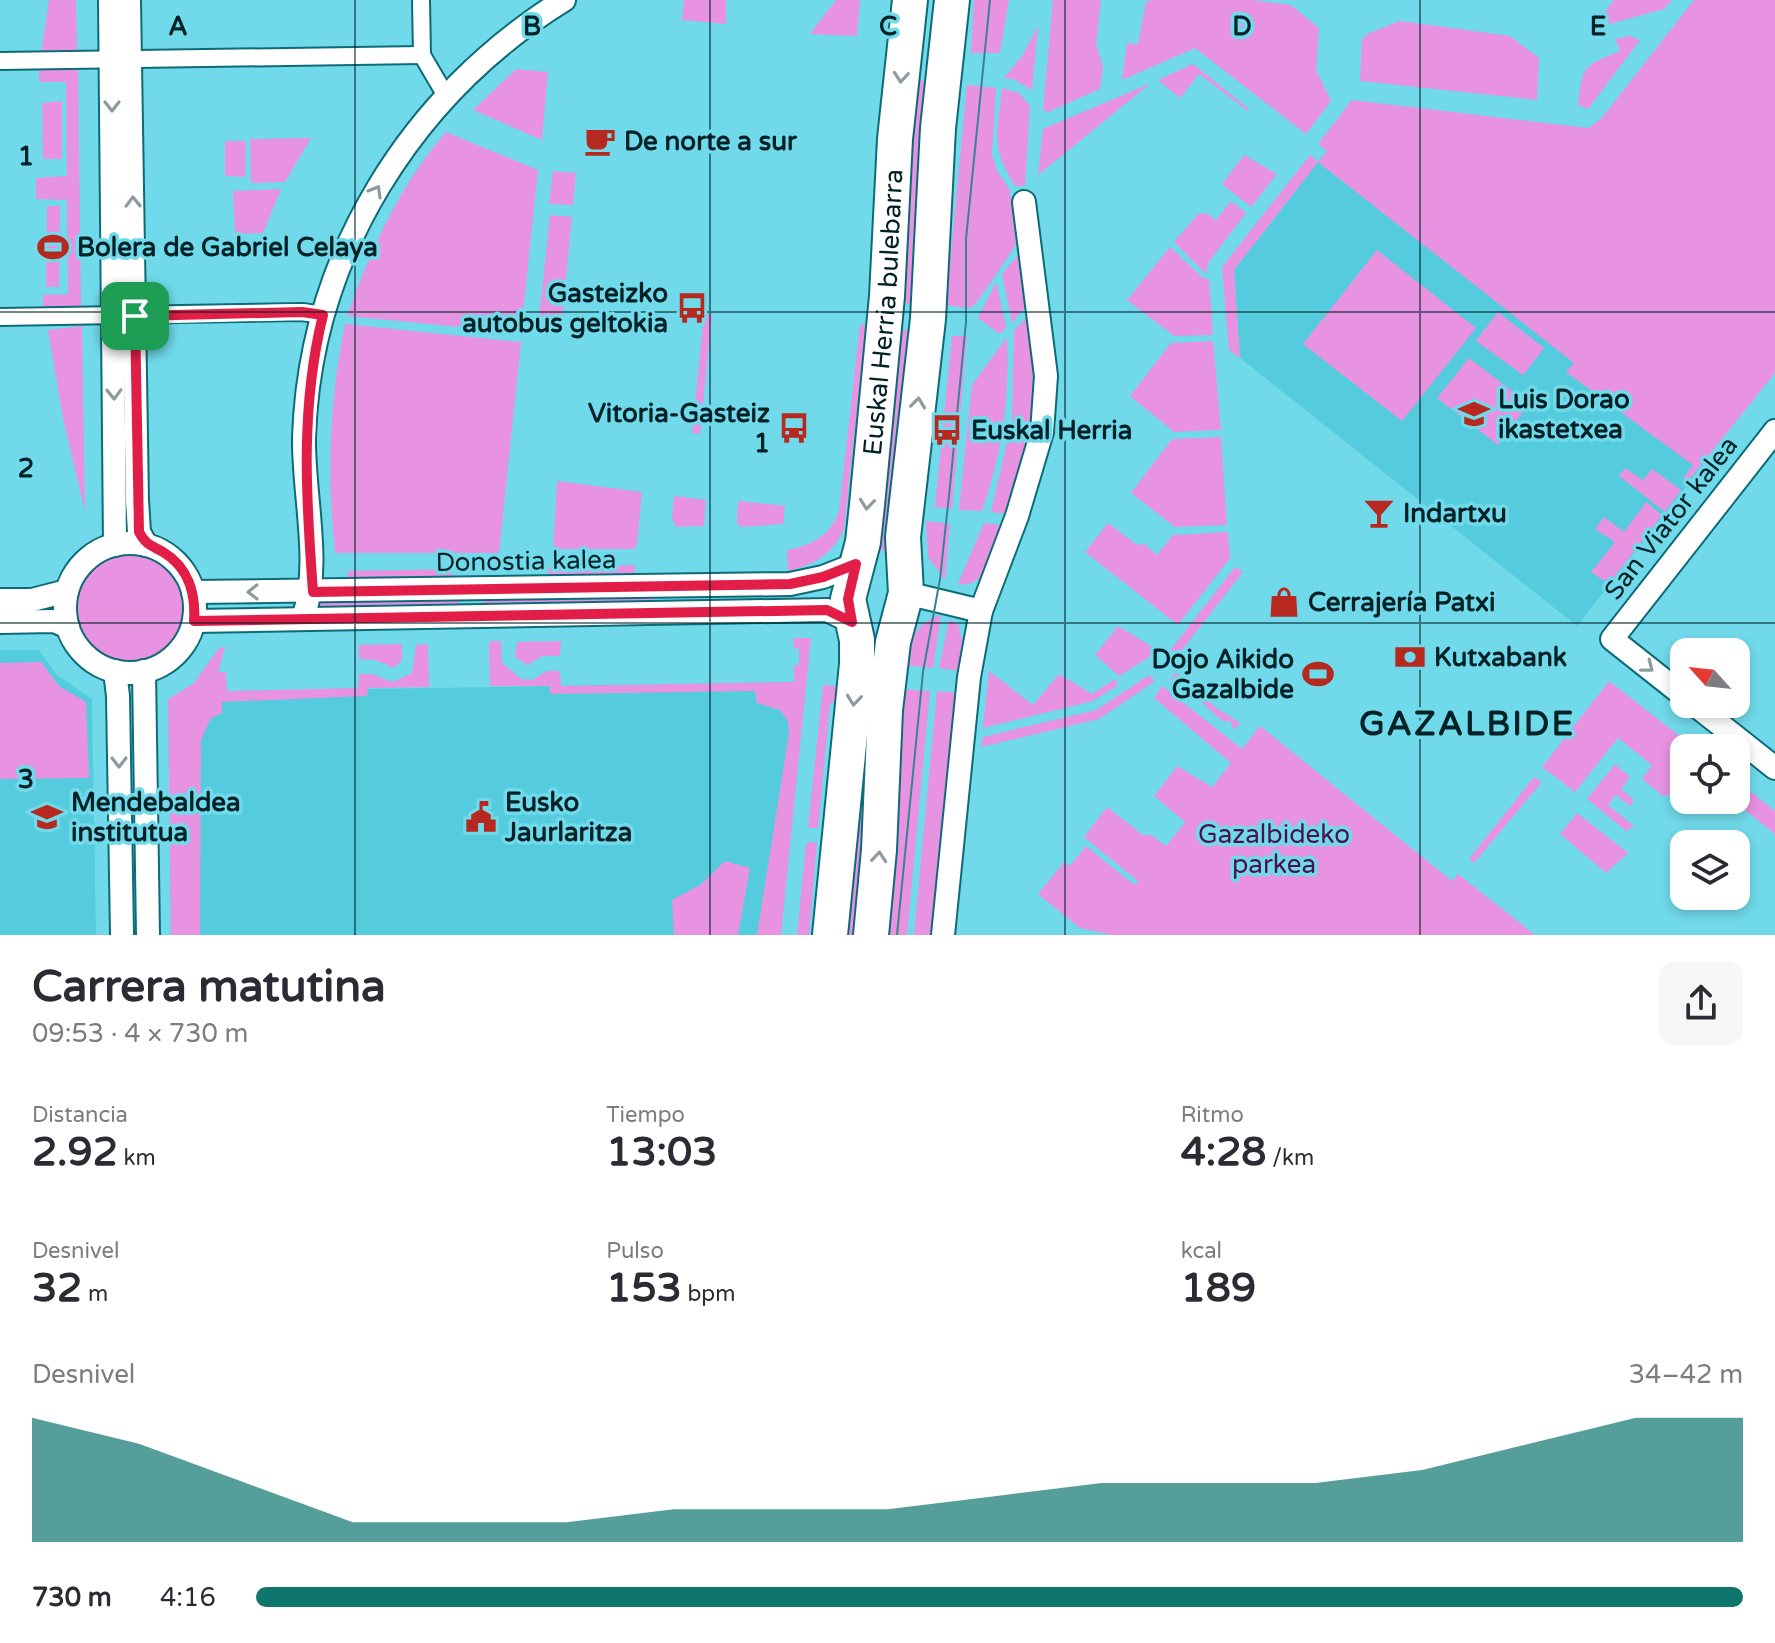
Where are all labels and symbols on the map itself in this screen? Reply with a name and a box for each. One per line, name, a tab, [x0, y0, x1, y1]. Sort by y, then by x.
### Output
text: A	[168, 11, 188, 42]
text: B	[523, 11, 541, 42]
text: C	[879, 11, 897, 42]
text: D	[1232, 11, 1252, 42]
text: E	[1590, 11, 1606, 42]
one-way arrow	[892, 71, 909, 84]
one-way arrow	[103, 100, 121, 113]
cafe icon: De norte a sur	[583, 124, 617, 158]
place label: De norte a sur	[624, 126, 798, 157]
text: 1	[18, 141, 34, 172]
street label: Euskal Herria bulebarra	[856, 168, 909, 457]
one-way arrow	[366, 185, 382, 200]
one-way arrow	[124, 195, 142, 208]
sports icon: Bolera de Gabriel Celaya	[36, 230, 70, 264]
place label: Bolera de Gabriel Celaya	[77, 232, 378, 263]
place label: Gasteizko autobus geltokia	[462, 278, 668, 339]
pin	[101, 282, 169, 350]
bus stop icon: Gasteizko autobus geltokia	[675, 291, 709, 325]
place label: Luis Dorao ikastetxea	[1498, 384, 1630, 445]
one-way arrow	[105, 388, 123, 401]
one-way arrow	[910, 397, 927, 410]
school or university icon: Luis Dorao ikastetxea	[1457, 397, 1491, 431]
place label: Vitoria-Gasteiz 1	[588, 398, 770, 459]
bus stop icon: Vitoria-Gasteiz 1	[777, 411, 811, 445]
bus stop icon: Euskal Herria	[930, 413, 964, 447]
place label: Euskal Herria	[971, 415, 1132, 446]
street label: San Viator kalea	[1598, 430, 1744, 606]
text: 2	[18, 453, 34, 484]
bar icon: Indartxu	[1362, 496, 1396, 530]
one-way arrow	[858, 498, 875, 511]
place label: Indartxu	[1403, 498, 1507, 529]
street label: Donostia kalea	[435, 544, 617, 578]
one-way arrow	[246, 584, 259, 601]
shop icon: Cerrajería Patxi	[1267, 585, 1301, 619]
place label: Cerrajería Patxi	[1308, 587, 1496, 618]
north arrow	[1670, 638, 1750, 718]
bank icon: Kutxabank	[1393, 640, 1427, 674]
place label: Kutxabank	[1434, 642, 1567, 673]
place label: Dojo Aikido Gazalbide	[1151, 644, 1294, 705]
sports icon: Dojo Aikido Gazalbide	[1301, 657, 1335, 691]
one-way arrow	[1639, 658, 1654, 672]
one-way arrow	[845, 693, 862, 706]
district label: GAZALBIDE	[1359, 704, 1575, 745]
one-way arrow	[110, 756, 128, 769]
text: 3	[18, 764, 34, 795]
place label: Mendebaldea institutua	[71, 787, 241, 848]
place label: Eusko Jaurlaritza	[504, 787, 632, 848]
school or university icon: Mendebaldea institutua	[30, 800, 64, 834]
public building icon: Eusko Jaurlaritza	[464, 800, 498, 834]
park label: Gazalbideko parkea	[1198, 819, 1350, 880]
one-way arrow	[870, 850, 887, 863]

